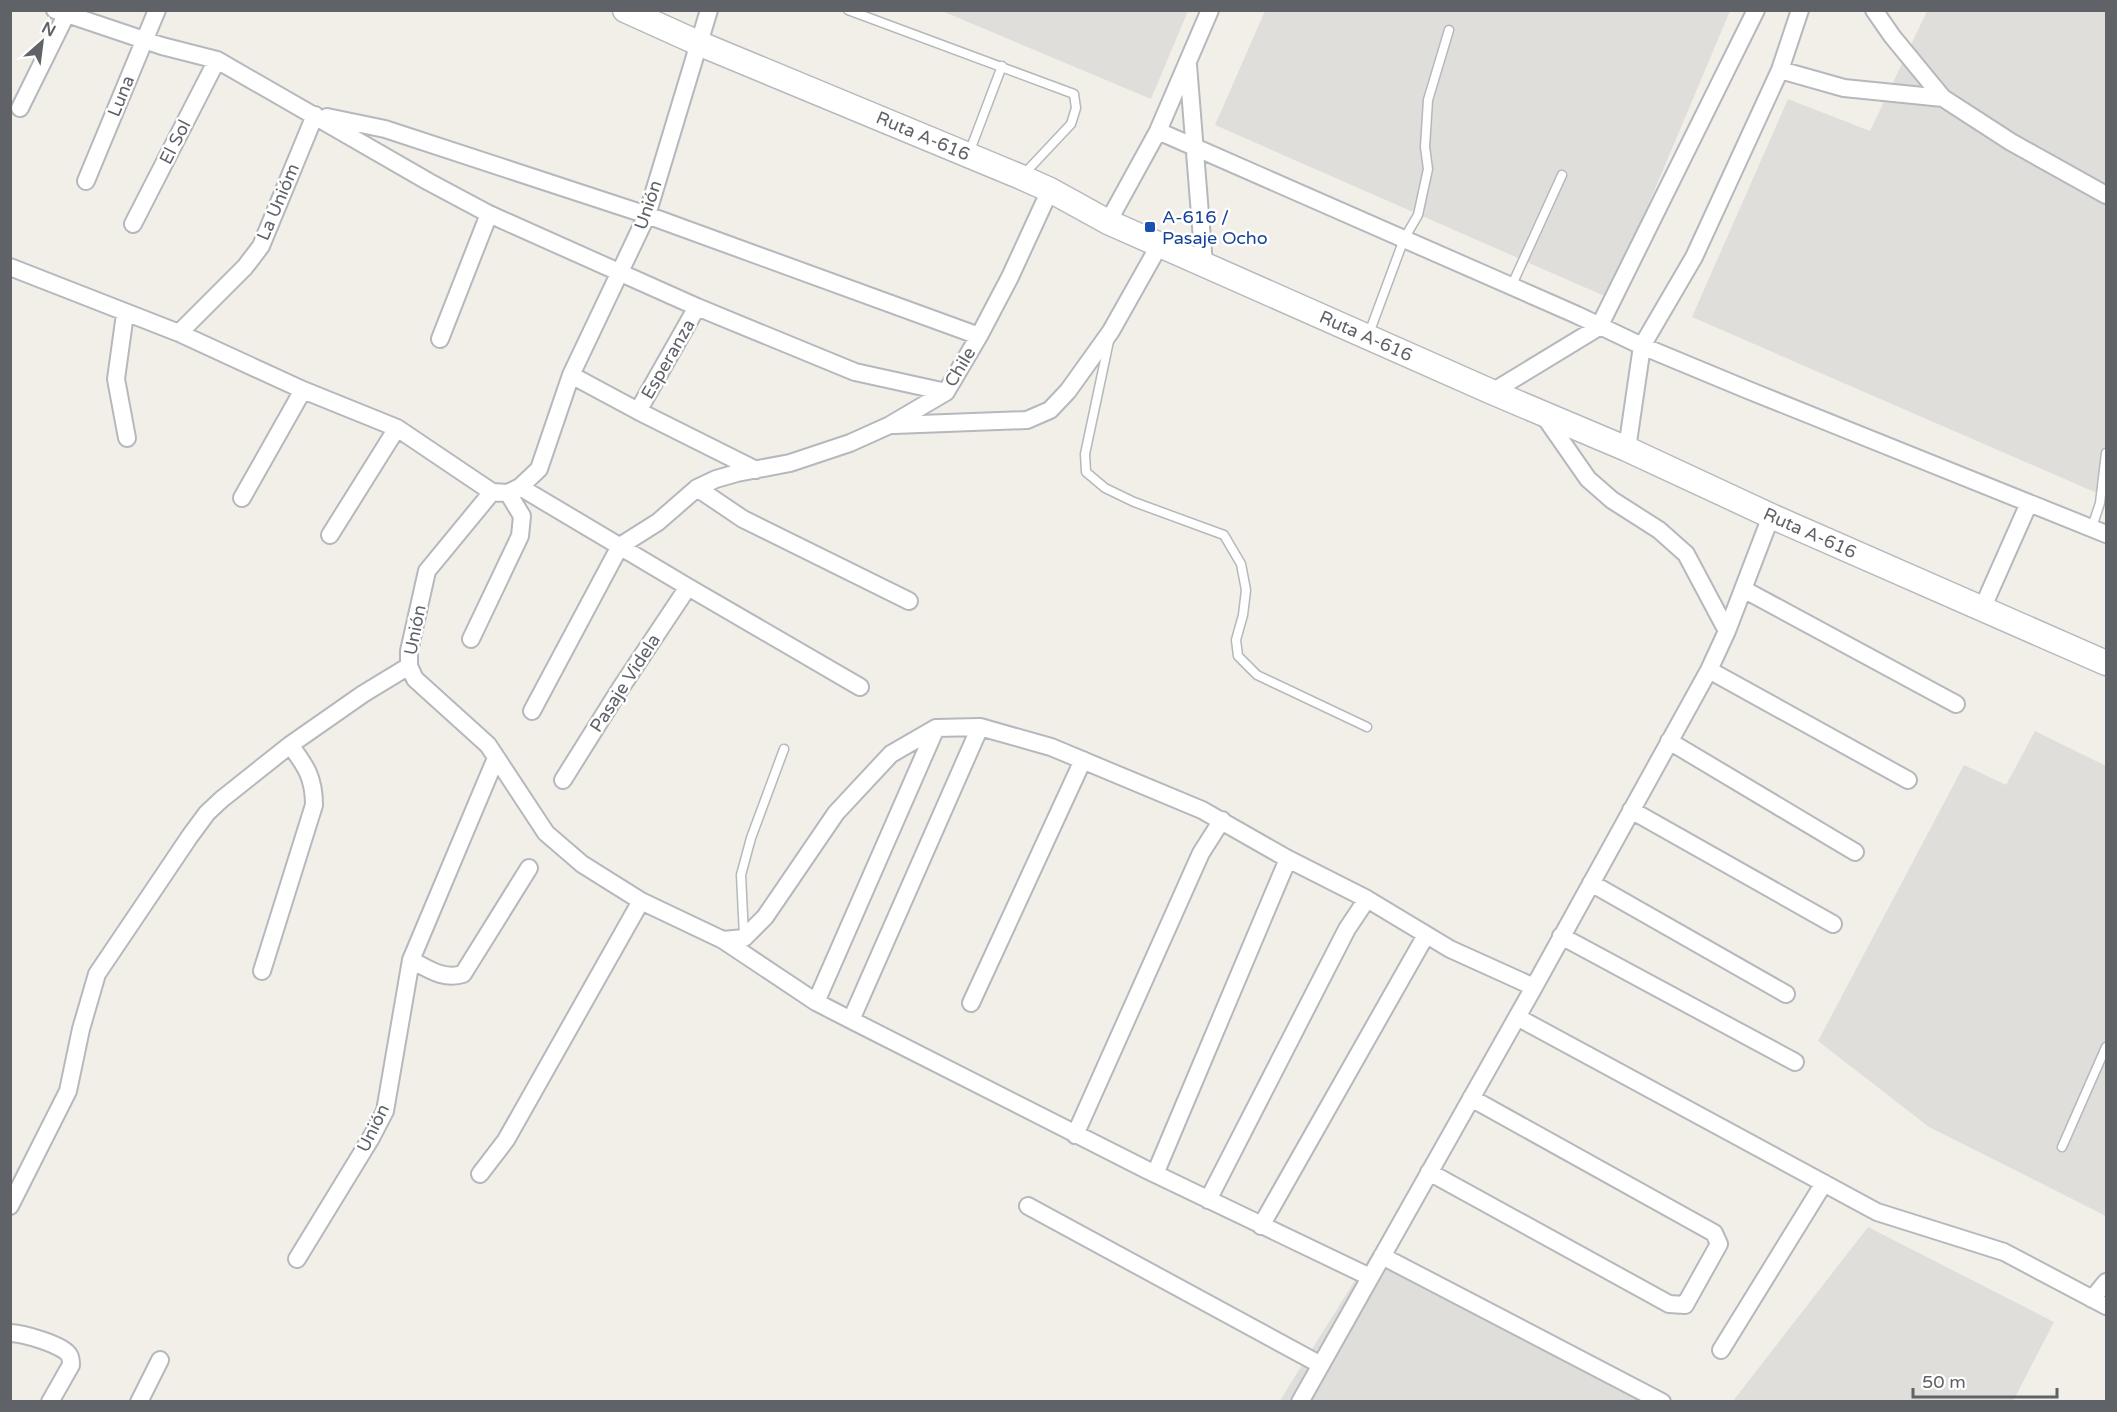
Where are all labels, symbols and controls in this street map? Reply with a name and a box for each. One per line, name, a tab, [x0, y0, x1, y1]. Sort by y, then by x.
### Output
north arrow	[12, 12, 72, 72]
text: N	[38, 18, 59, 41]
street label: Luna	[103, 72, 139, 120]
street label: Ruta A-616	[873, 106, 973, 166]
street label: El Sol	[154, 116, 196, 168]
street label: La Unióm	[252, 160, 304, 244]
street label: Unión	[629, 177, 667, 233]
place label: A-616 / Pasaje Ocho	[1162, 206, 1268, 249]
marker: A-616 / Pasaje Ocho	[1143, 220, 1157, 234]
street label: Ruta A-616	[1316, 306, 1416, 366]
street label: Esperanza	[636, 315, 700, 403]
street label: Chile	[940, 343, 980, 391]
street label: Ruta A-616	[1760, 503, 1860, 563]
street label: Unión	[399, 603, 431, 657]
street label: Pasaje Videla	[585, 630, 665, 736]
street label: Unión	[352, 1100, 394, 1156]
scale bar	[1913, 1361, 2057, 1399]
text: 50 m	[1922, 1371, 1966, 1393]

